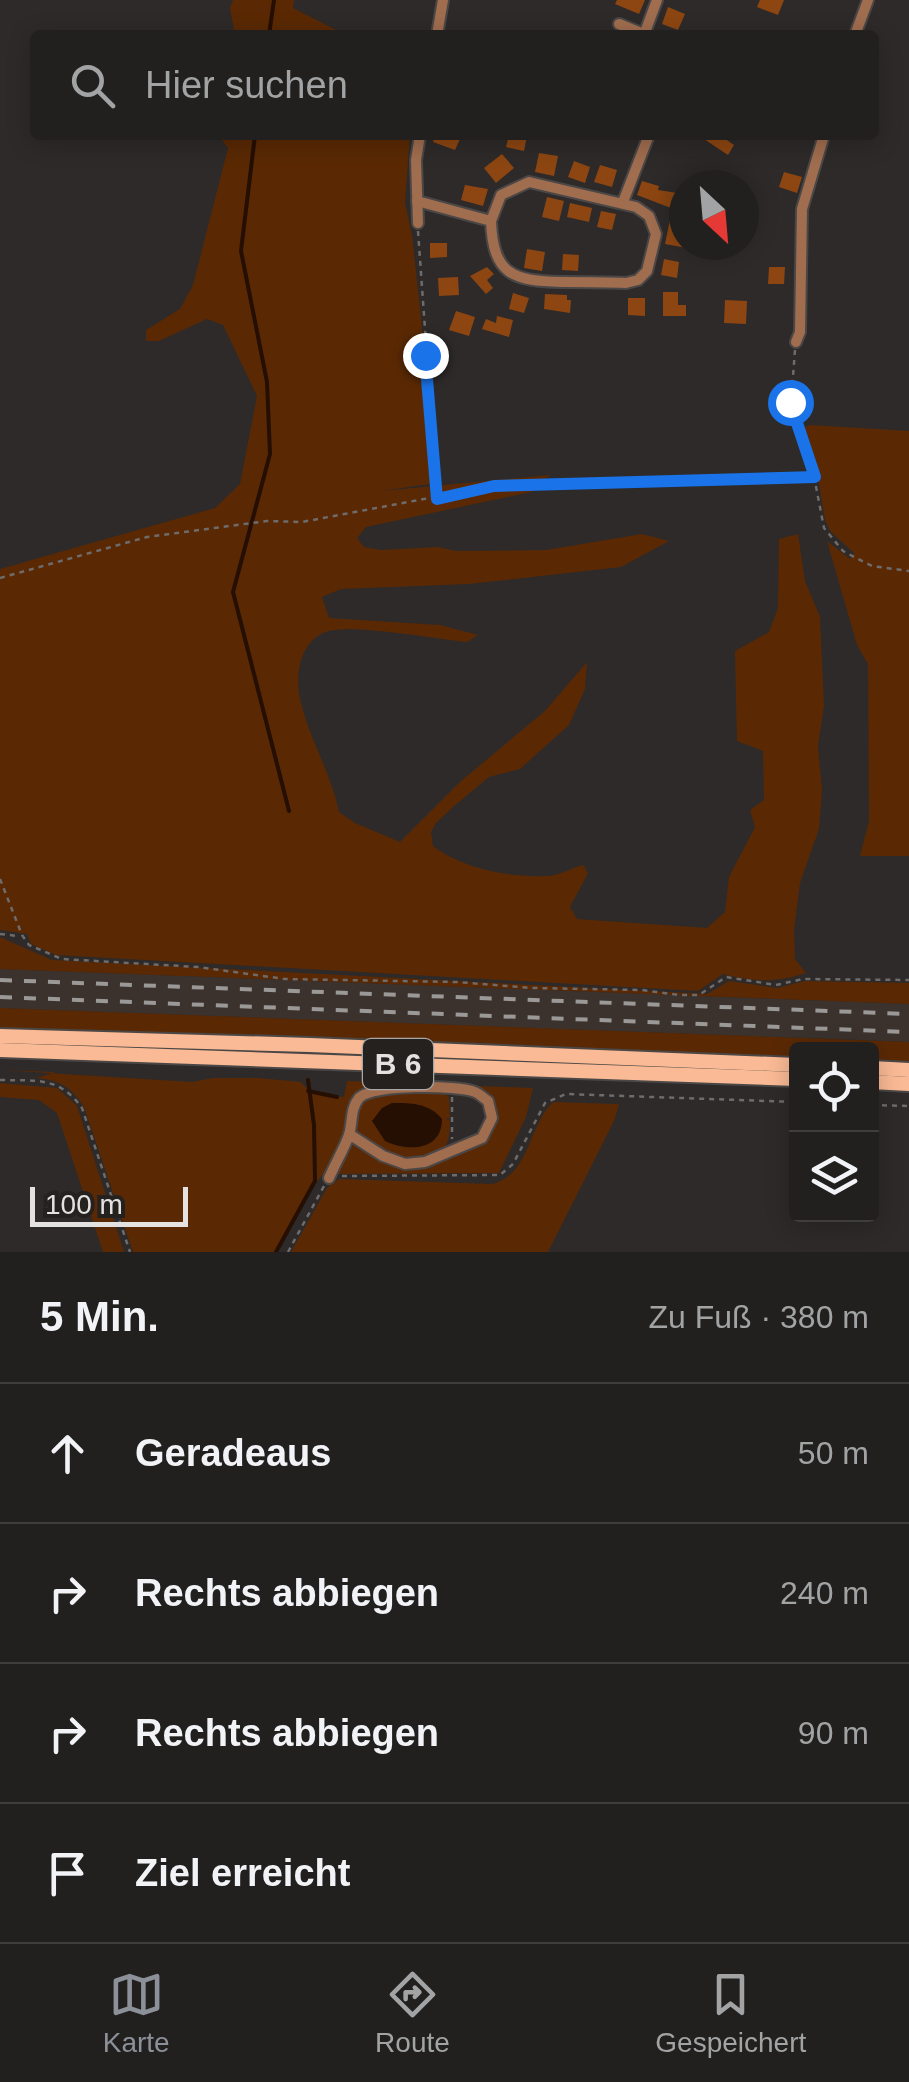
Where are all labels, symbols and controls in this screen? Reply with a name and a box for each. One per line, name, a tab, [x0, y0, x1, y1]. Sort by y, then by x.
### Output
search box	[30, 30, 879, 140]
icon: search	[65, 58, 120, 113]
text: Hier suchen	[145, 64, 348, 106]
north arrow	[669, 170, 759, 260]
route end	[403, 333, 449, 379]
route start	[768, 380, 814, 426]
road number: B 6	[363, 1039, 433, 1089]
map controls	[789, 1042, 879, 1222]
button: locate	[789, 1042, 879, 1132]
button: layers	[789, 1132, 879, 1222]
scale bar	[30, 1182, 188, 1226]
text: 100 m	[45, 1189, 123, 1220]
text: 5 Min.	[40, 1293, 159, 1340]
text: Zu Fuß · 380 m	[649, 1299, 869, 1335]
icon: ahead	[40, 1426, 95, 1481]
text: Geradeaus	[135, 1432, 331, 1474]
text: 50 m	[798, 1435, 869, 1471]
icon: right	[40, 1566, 95, 1621]
text: Rechts abbiegen	[135, 1572, 439, 1614]
text: 240 m	[780, 1575, 869, 1611]
icon: right	[40, 1706, 95, 1761]
text: Rechts abbiegen	[135, 1712, 439, 1754]
text: 90 m	[798, 1715, 869, 1751]
icon: arrive	[40, 1846, 95, 1901]
text: Ziel erreicht	[135, 1852, 350, 1894]
tab: Karte	[103, 1967, 170, 2059]
tab: Route	[375, 1967, 450, 2059]
tab: Gespeichert	[655, 1967, 806, 2059]

